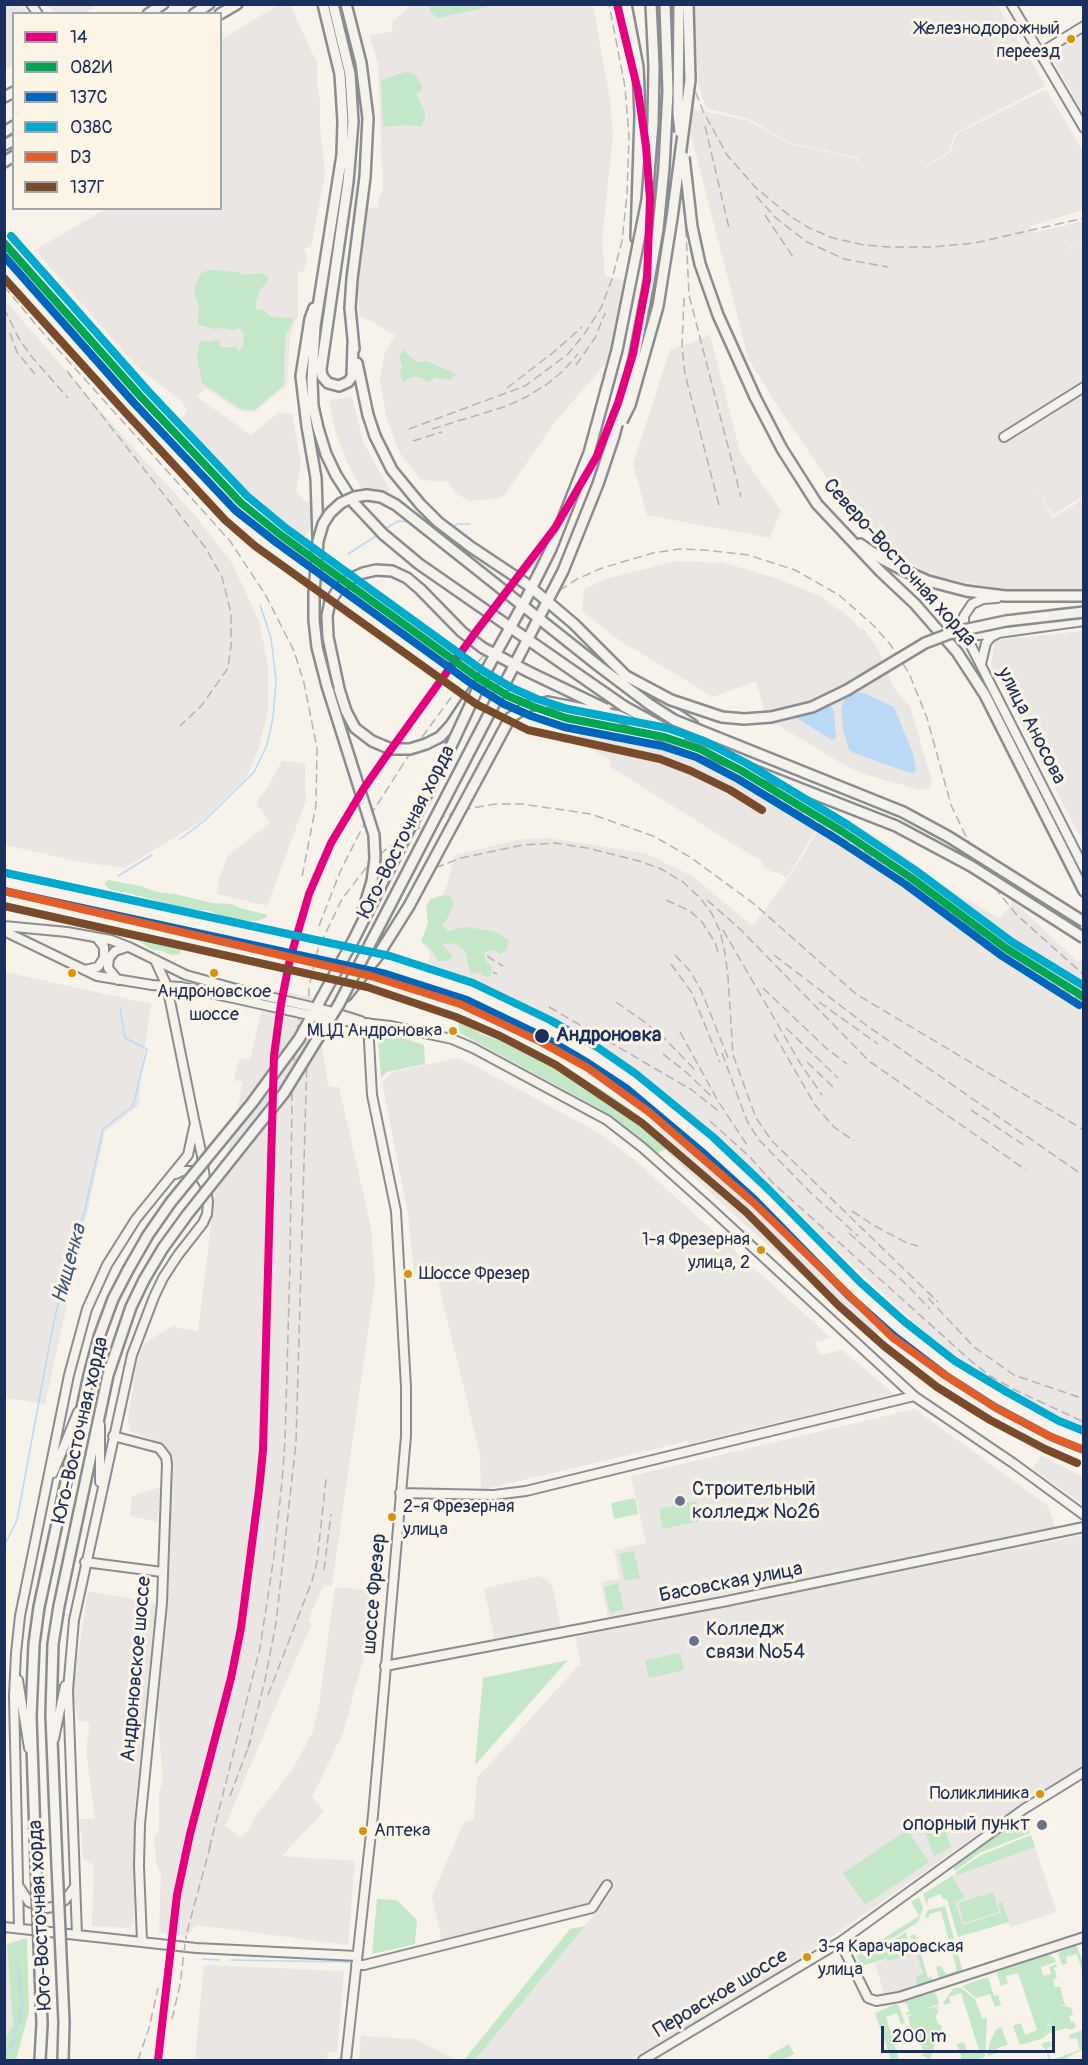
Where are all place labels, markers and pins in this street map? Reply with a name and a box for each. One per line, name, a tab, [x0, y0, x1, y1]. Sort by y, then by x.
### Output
place label: Железнодорожный переезд	[915, 18, 1060, 60]
marker: Железнодорожный переезд	[1065, 33, 1077, 45]
unlabelled marker	[66, 967, 78, 979]
marker: Андроновское шоссе	[208, 967, 220, 979]
place label: Андроновское шоссе	[157, 981, 271, 1024]
place label: МЦД Андроновка	[307, 1020, 442, 1042]
place label: Андроновка	[556, 1024, 661, 1048]
marker: МЦД Андроновка	[447, 1025, 459, 1037]
marker: Андроновка	[533, 1027, 551, 1045]
place label: 1-я Фрезерная улица, 2	[642, 1229, 750, 1272]
marker: 1-я Фрезерная улица, 2	[755, 1244, 767, 1256]
place label: Шоссе Фрезер	[419, 1263, 530, 1285]
marker: Шоссе Фрезер	[402, 1268, 414, 1280]
place label: Строительный колледж №26	[692, 1478, 820, 1525]
marker: Строительный колледж №26	[673, 1494, 687, 1508]
place label: 2-я Фрезерная улица	[403, 1496, 514, 1538]
marker: 2-я Фрезерная улица	[386, 1511, 398, 1523]
place label: Колледж связи №54	[706, 1618, 805, 1665]
marker: Колледж связи №54	[687, 1634, 701, 1648]
place label: Поликлиника	[930, 1783, 1029, 1805]
marker: Поликлиника	[1034, 1788, 1046, 1800]
place label: опорный пункт	[903, 1813, 1030, 1837]
marker: опорный пункт	[1035, 1818, 1049, 1832]
place label: Аптека	[374, 1820, 430, 1842]
marker: Аптека	[357, 1825, 369, 1837]
place label: 3-я Карачаровская улица	[818, 1936, 963, 1978]
marker: 3-я Карачаровская улица	[801, 1951, 813, 1963]

